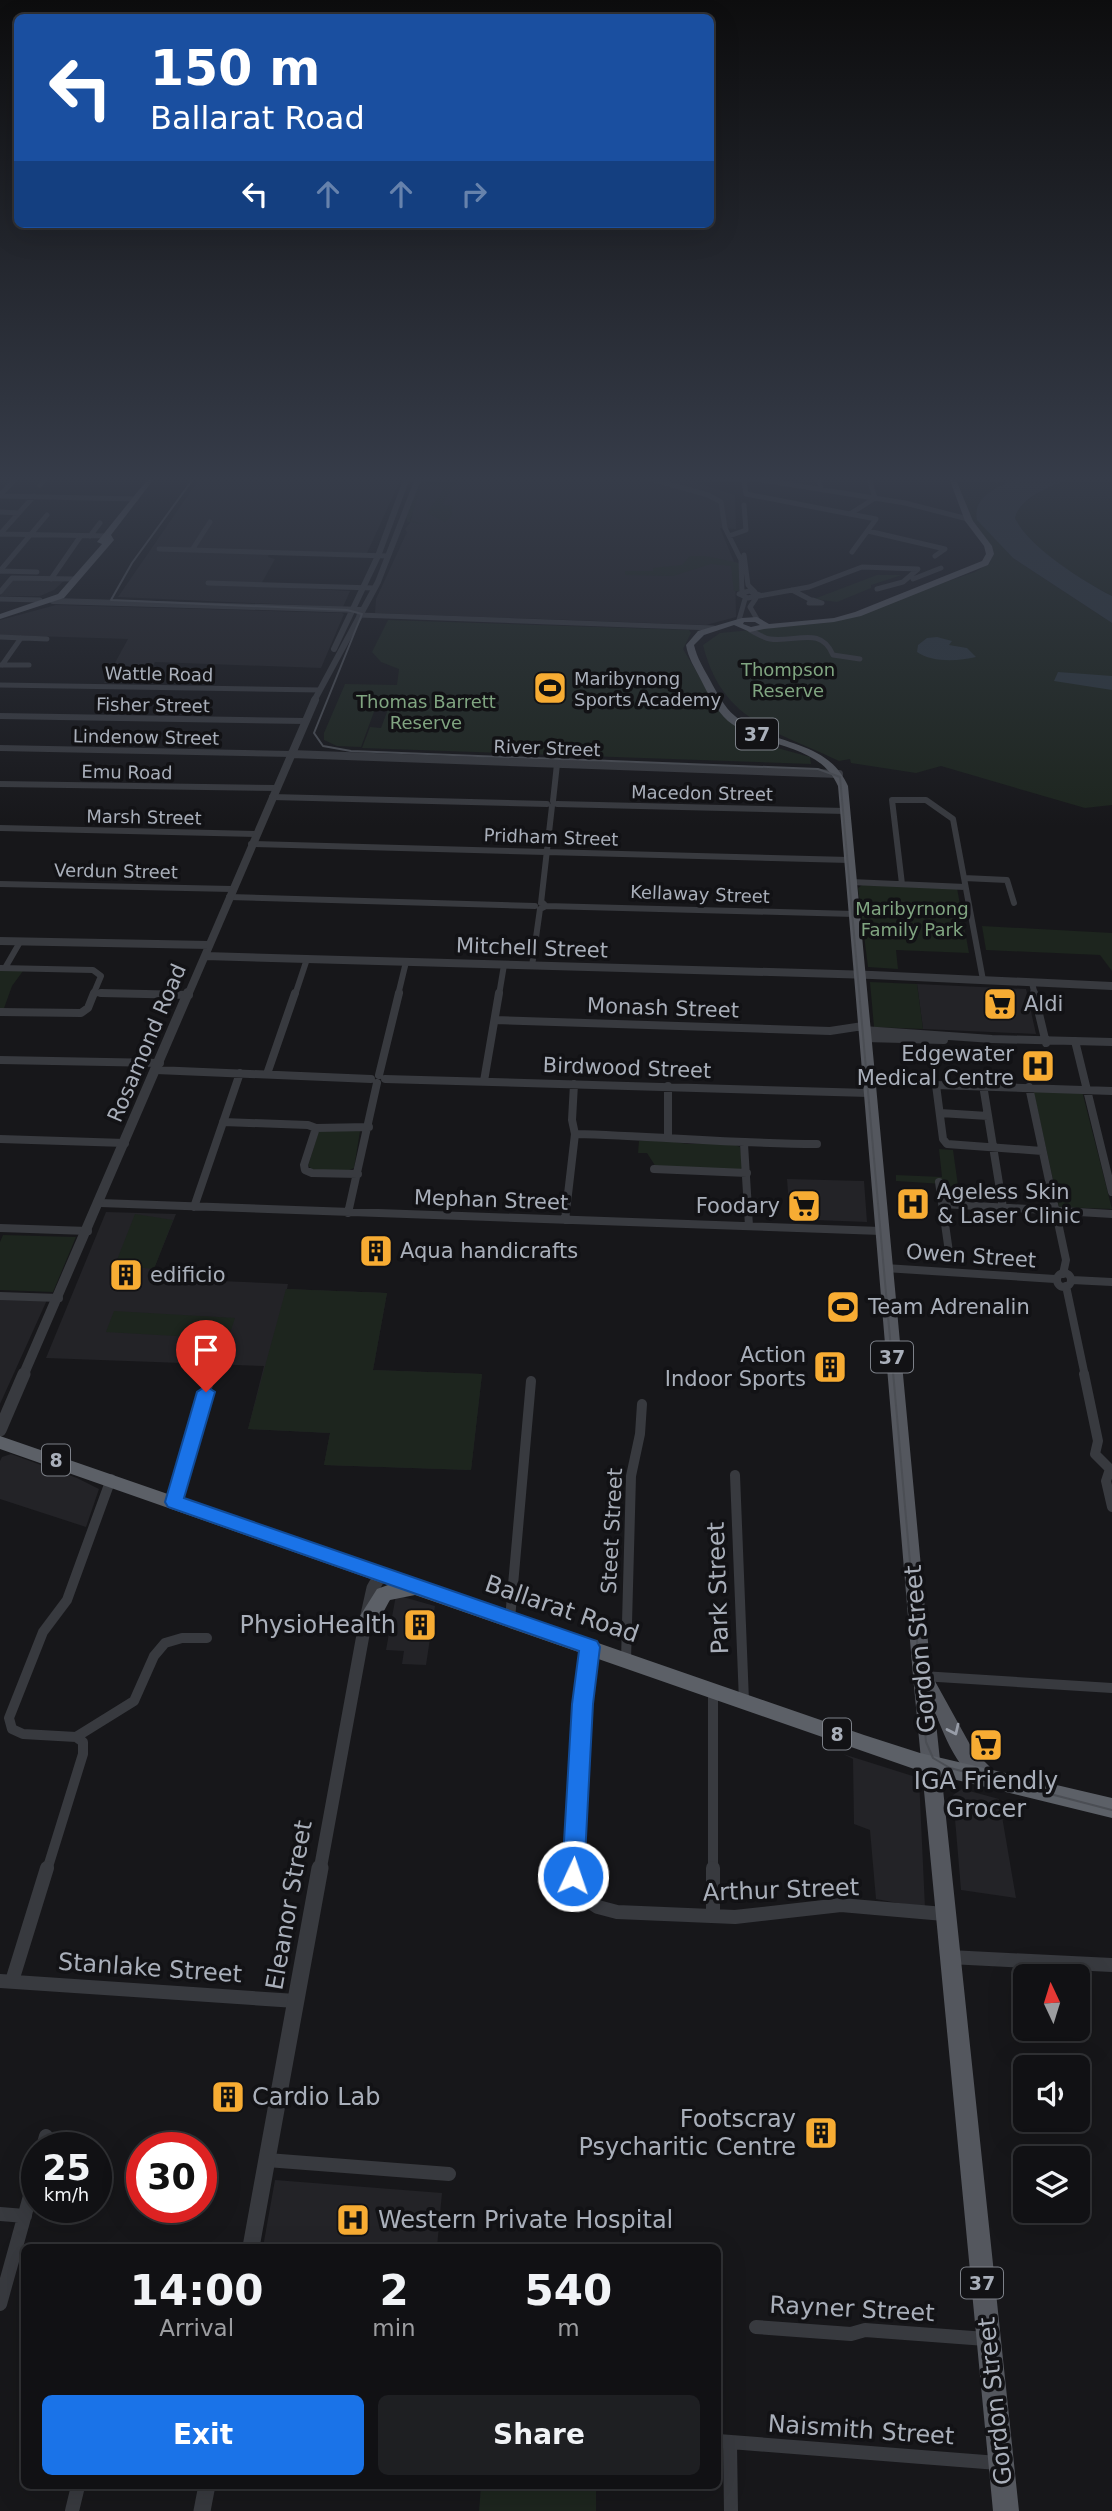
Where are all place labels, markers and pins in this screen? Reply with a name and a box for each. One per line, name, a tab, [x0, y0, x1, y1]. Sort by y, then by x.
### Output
place label: Maribynong Sports Academy	[574, 668, 721, 710]
sports icon: Maribynong Sports Academy	[531, 669, 569, 707]
supermarket icon: Aldi	[981, 985, 1019, 1023]
place label: Aldi	[1024, 992, 1063, 1016]
place label: Edgewater Medical Centre	[857, 1042, 1014, 1090]
hospital icon: Edgewater Medical Centre	[1019, 1047, 1057, 1085]
place label: Ageless Skin & Laser Clinic	[937, 1180, 1081, 1228]
hospital icon: Ageless Skin & Laser Clinic	[894, 1185, 932, 1223]
supermarket icon: Foodary	[785, 1187, 823, 1225]
place label: Foodary	[696, 1194, 780, 1218]
building icon: Aqua handicrafts	[357, 1232, 395, 1270]
place label: Aqua handicrafts	[400, 1239, 578, 1263]
building icon: edificio	[107, 1256, 145, 1294]
place label: edificio	[150, 1263, 226, 1287]
sports icon: Team Adrenalin	[824, 1288, 862, 1326]
place label: Team Adrenalin	[867, 1295, 1030, 1319]
pin	[176, 1320, 236, 1392]
place label: Action Indoor Sports	[665, 1343, 806, 1391]
building icon: Action Indoor Sports	[811, 1348, 849, 1386]
building icon: PhysioHealth	[401, 1606, 439, 1644]
place label: PhysioHealth	[239, 1611, 396, 1639]
supermarket icon: IGA Friendly Grocer	[967, 1726, 1005, 1764]
place label: IGA Friendly Grocer	[914, 1767, 1058, 1823]
building icon: Cardio Lab	[209, 2078, 247, 2116]
place label: Cardio Lab	[252, 2083, 380, 2111]
place label: Footscray Psycharitic Centre	[578, 2105, 796, 2161]
building icon: Footscray Psycharitic Centre	[802, 2114, 840, 2152]
hospital icon: Western Private Hospital	[334, 2201, 372, 2239]
place label: Western Private Hospital	[378, 2206, 673, 2234]

